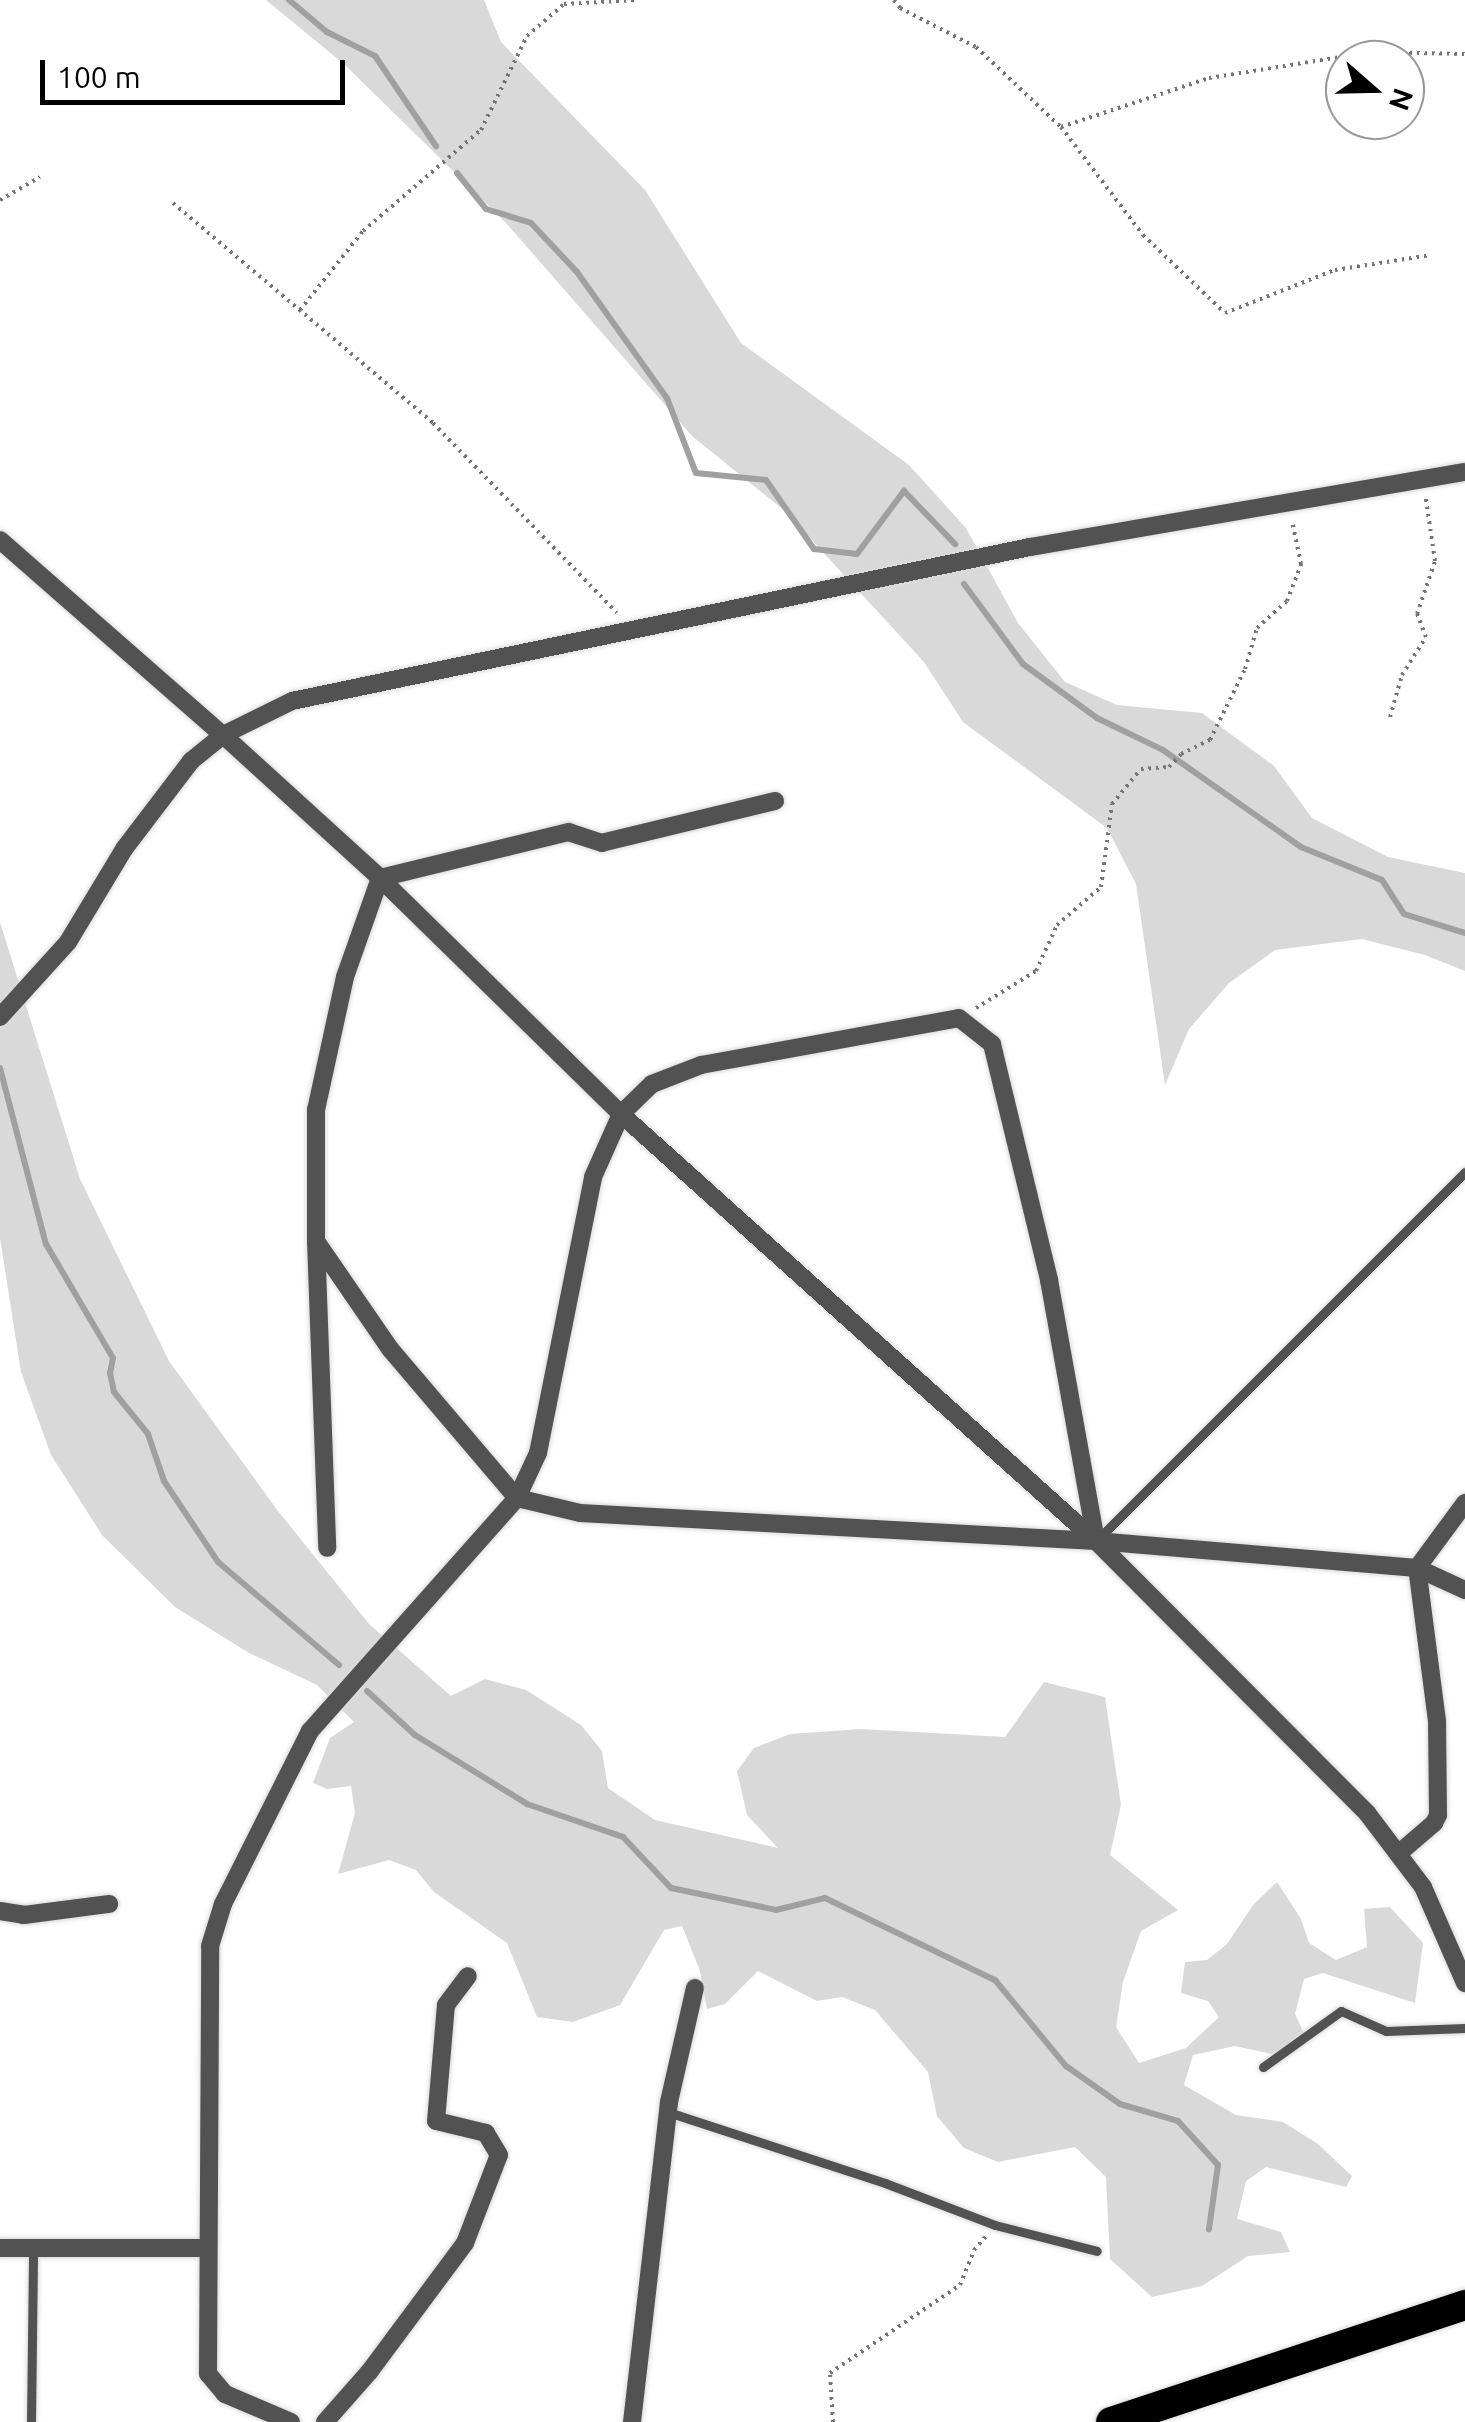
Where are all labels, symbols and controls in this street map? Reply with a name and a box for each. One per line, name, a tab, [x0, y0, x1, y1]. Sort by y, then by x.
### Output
scale bar	[45, 40, 350, 102]
north arrow	[1325, 40, 1425, 140]
text: 100 m	[57, 60, 141, 94]
text: N	[1384, 85, 1420, 115]

